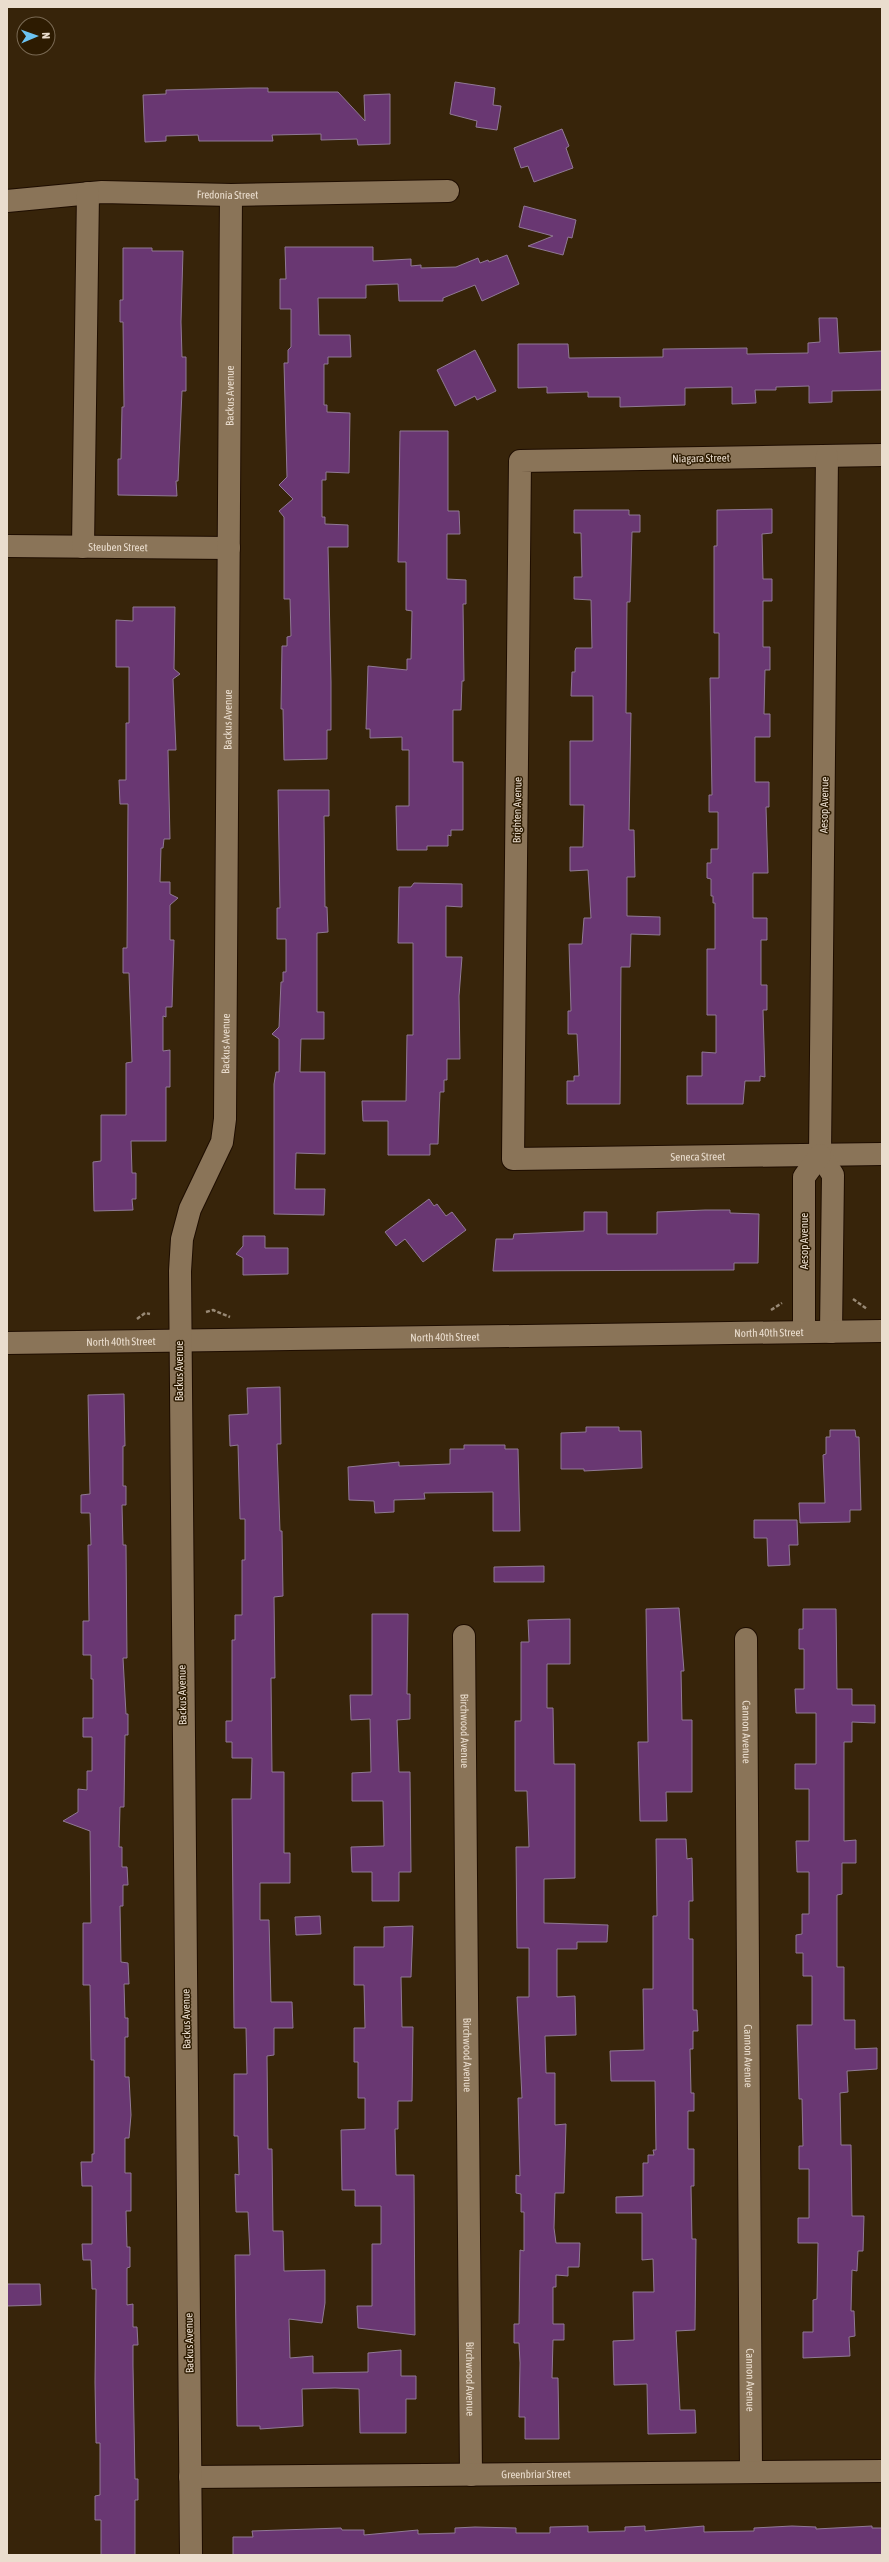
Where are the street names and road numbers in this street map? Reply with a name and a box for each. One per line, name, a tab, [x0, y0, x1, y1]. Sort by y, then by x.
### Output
street label: Fredonia Street	[197, 188, 258, 201]
street label: Backus Avenue	[224, 365, 236, 426]
street label: Niagara Street	[672, 451, 730, 465]
street label: Steuben Street	[88, 541, 148, 553]
street label: Backus Avenue	[221, 689, 234, 750]
street label: Brighten Avenue	[510, 777, 524, 843]
street label: Aesop Avenue	[818, 777, 830, 833]
street label: Backus Avenue	[219, 1013, 232, 1074]
street label: Seneca Street	[670, 1150, 725, 1163]
street label: Aesop Avenue	[798, 1213, 810, 1269]
street label: North 40th Street	[734, 1326, 804, 1339]
street label: North 40th Street	[410, 1331, 480, 1343]
street label: North 40th Street	[86, 1335, 156, 1348]
street label: Backus Avenue	[173, 1341, 185, 1401]
street label: Backus Avenue	[175, 1665, 189, 1725]
street label: Birchwood Avenue	[458, 1694, 471, 1768]
street label: Cannon Avenue	[740, 1700, 753, 1764]
street label: Backus Avenue	[179, 1989, 193, 2049]
street label: Birchwood Avenue	[461, 2018, 474, 2092]
street label: Cannon Avenue	[742, 2024, 755, 2088]
street label: Backus Avenue	[182, 2313, 196, 2373]
street label: Birchwood Avenue	[464, 2342, 477, 2416]
street label: Cannon Avenue	[744, 2348, 757, 2412]
street label: Greenbriar Street	[501, 2468, 571, 2480]

